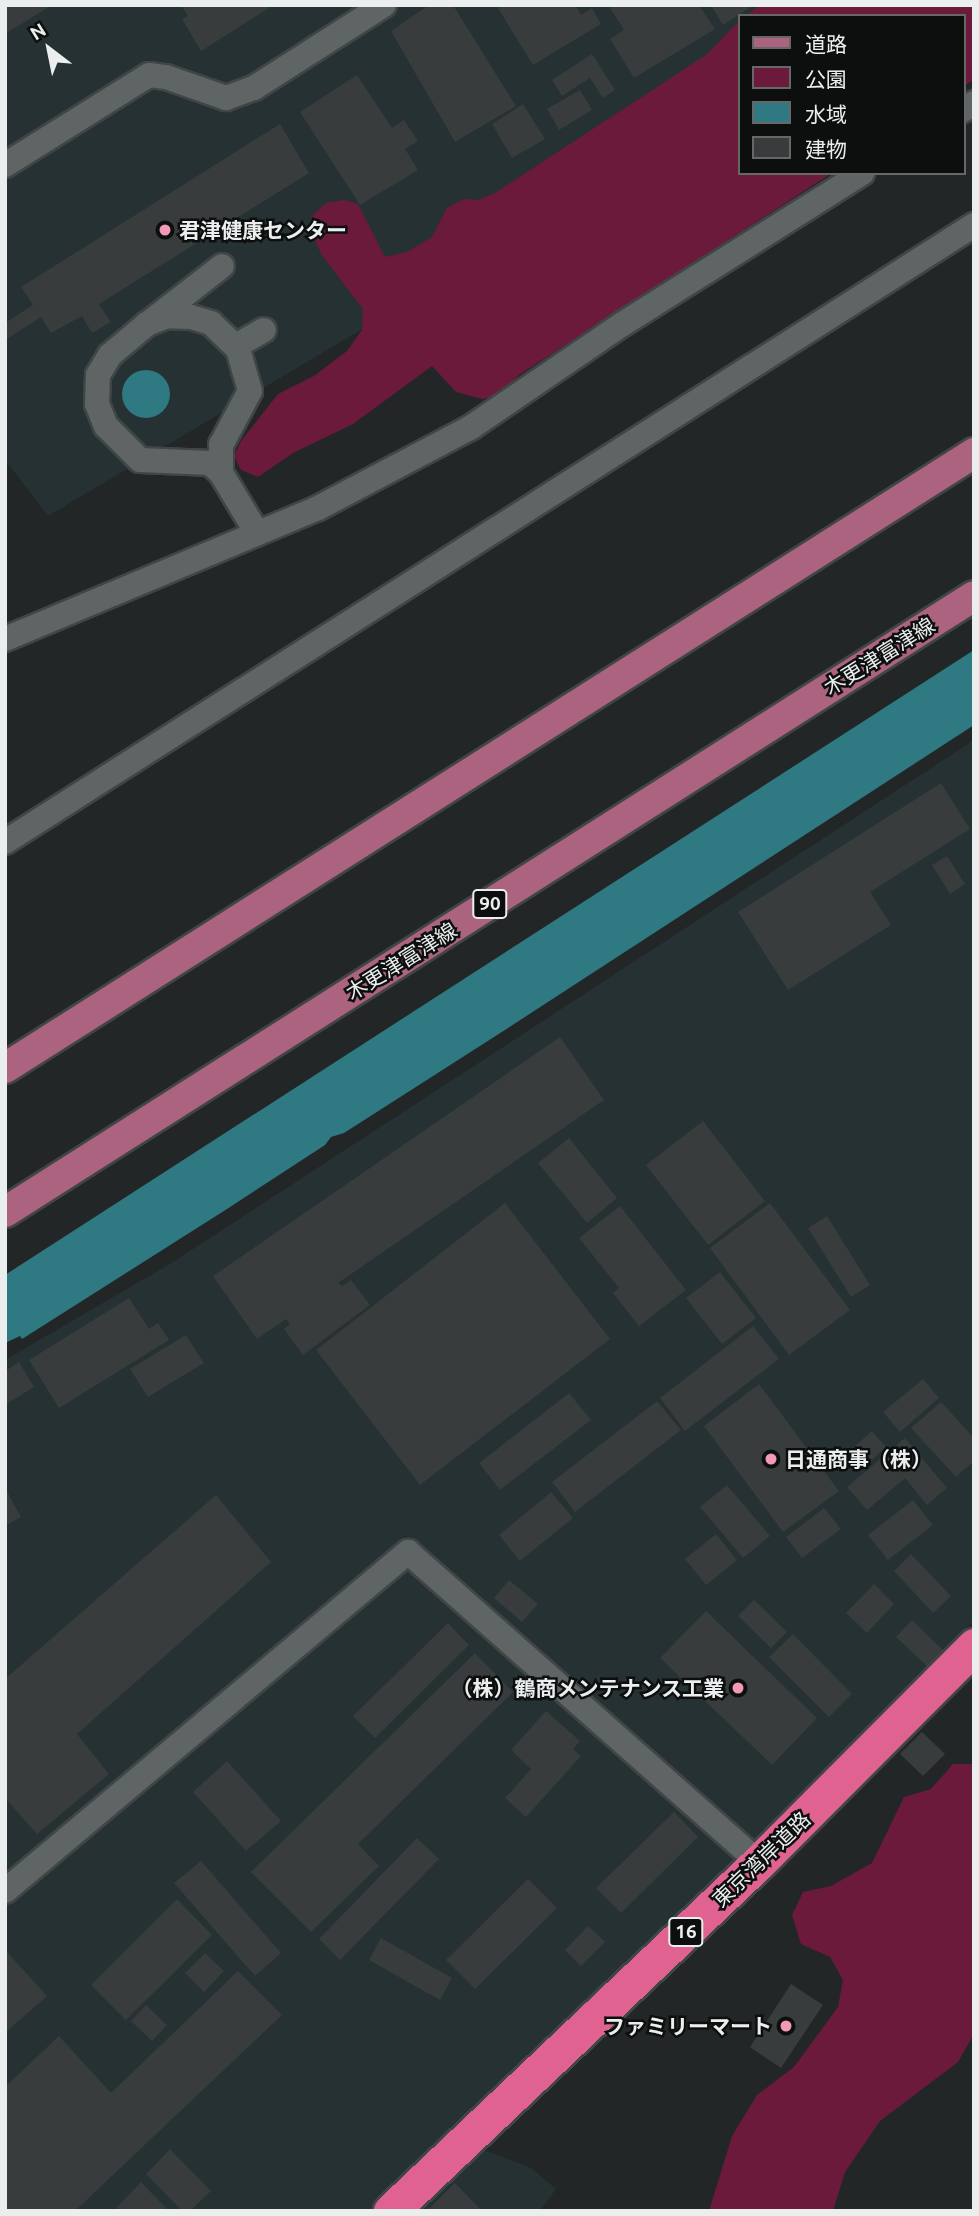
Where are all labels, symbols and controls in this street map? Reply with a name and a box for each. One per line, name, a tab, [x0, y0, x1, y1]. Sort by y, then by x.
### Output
north arrow	[14, 14, 84, 84]
legend	[738, 14, 965, 175]
text: N	[26, 18, 50, 44]
text: 道路	[805, 32, 847, 56]
text: 公園	[805, 67, 847, 91]
text: 水域	[805, 102, 847, 126]
text: 建物	[805, 137, 847, 161]
place label: 君津健康センター	[179, 217, 347, 243]
marker: 君津健康センター	[157, 222, 173, 238]
street label: 木更津富津線	[819, 612, 939, 700]
road number: 90	[471, 888, 509, 920]
street label: 木更津富津線	[341, 917, 461, 1005]
place label: 日通商事（株）	[785, 1446, 932, 1472]
marker: 日通商事（株）	[763, 1451, 779, 1467]
place label: （株）鶴商メンテナンス工業	[451, 1675, 724, 1701]
marker: （株）鶴商メンテナンス工業	[730, 1680, 746, 1696]
street label: 東京湾岸道路	[707, 1806, 815, 1912]
road number: 16	[667, 1916, 705, 1948]
place label: ファミリーマート	[604, 2013, 772, 2039]
marker: ファミリーマート	[778, 2018, 794, 2034]

